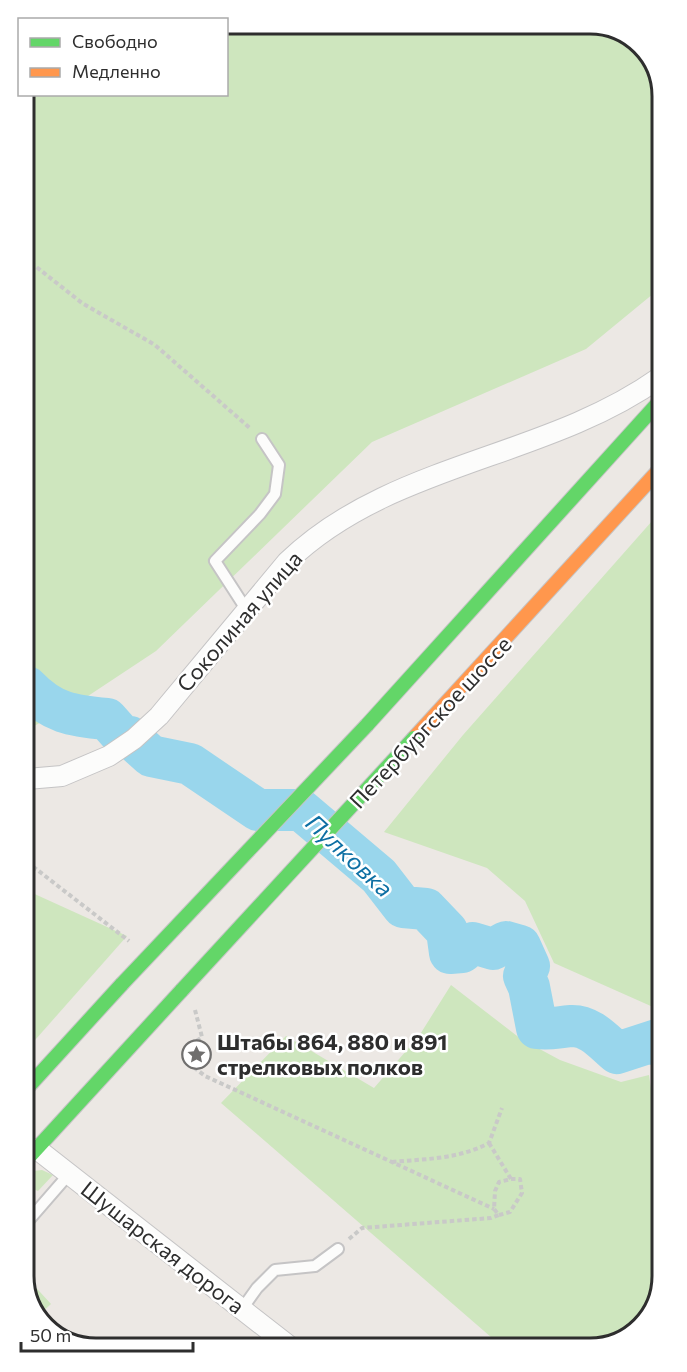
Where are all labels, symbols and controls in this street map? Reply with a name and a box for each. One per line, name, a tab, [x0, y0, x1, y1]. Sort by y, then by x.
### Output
legend	[18, 18, 228, 96]
text: Свободно	[72, 30, 158, 52]
text: Медленно	[72, 60, 161, 82]
street label: Соколиная улица	[171, 545, 307, 697]
street label: Петербургское шоссе	[343, 630, 517, 814]
water label: Пулковка	[301, 808, 399, 902]
place label: Штабы 864, 880 и 891 стрелковых полков	[217, 1028, 448, 1080]
place icon: Штабы 864, 880 и 891 стрелковых полков	[180, 1038, 212, 1070]
street label: Шушарская дорога	[76, 1175, 250, 1319]
scale bar	[21, 1315, 194, 1353]
text: 50 m	[30, 1324, 71, 1346]

